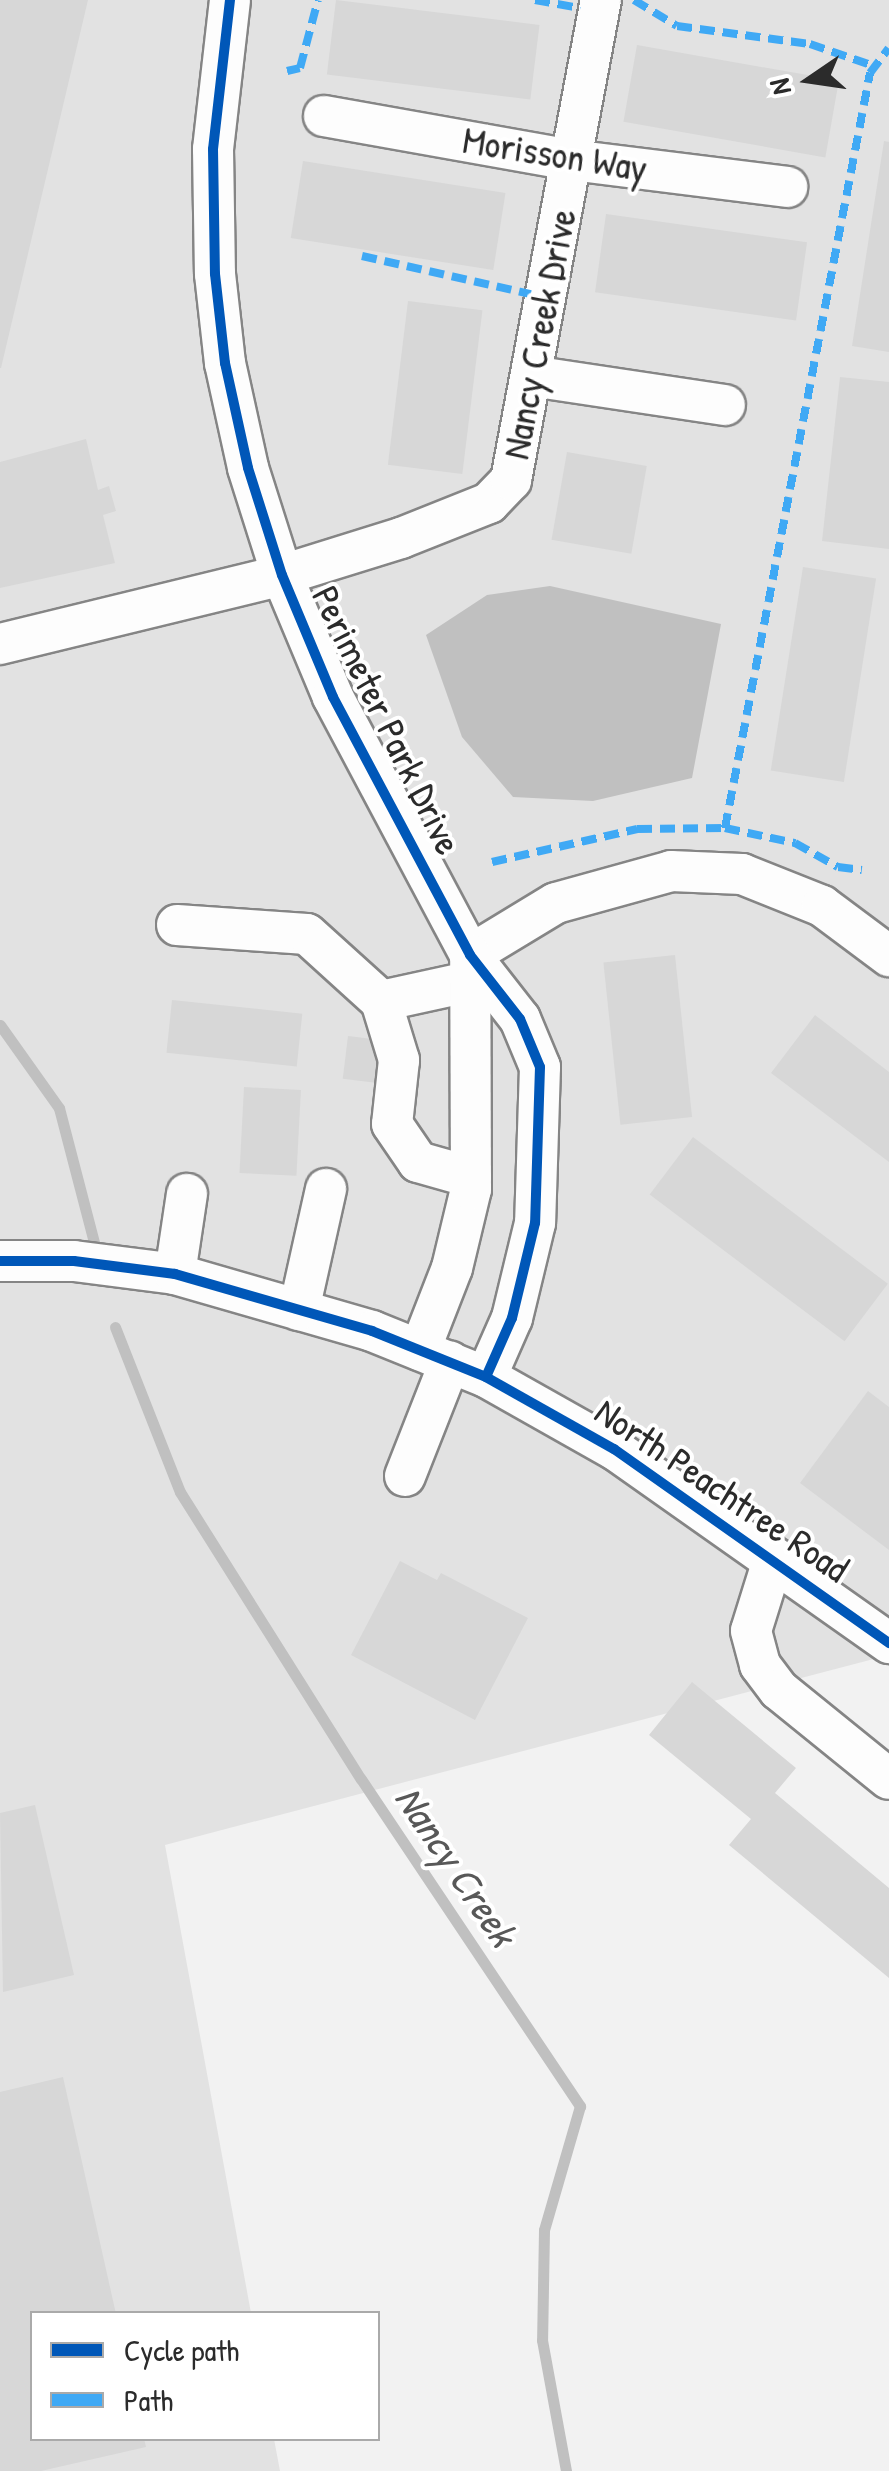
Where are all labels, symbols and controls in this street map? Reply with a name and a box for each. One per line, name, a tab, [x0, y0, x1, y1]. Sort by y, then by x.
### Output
north arrow	[759, 30, 859, 130]
text: N	[760, 75, 800, 98]
street label: Morisson Way	[460, 117, 650, 191]
street label: Nancy Creek Drive	[492, 205, 586, 463]
street label: Perimeter Park Drive	[302, 578, 472, 862]
street label: North Peachtree Road	[587, 1388, 857, 1592]
water label: Nancy Creek	[386, 1776, 528, 1954]
legend	[30, 2311, 380, 2441]
text: Cycle path	[124, 2330, 239, 2370]
text: Path	[124, 2380, 173, 2420]

